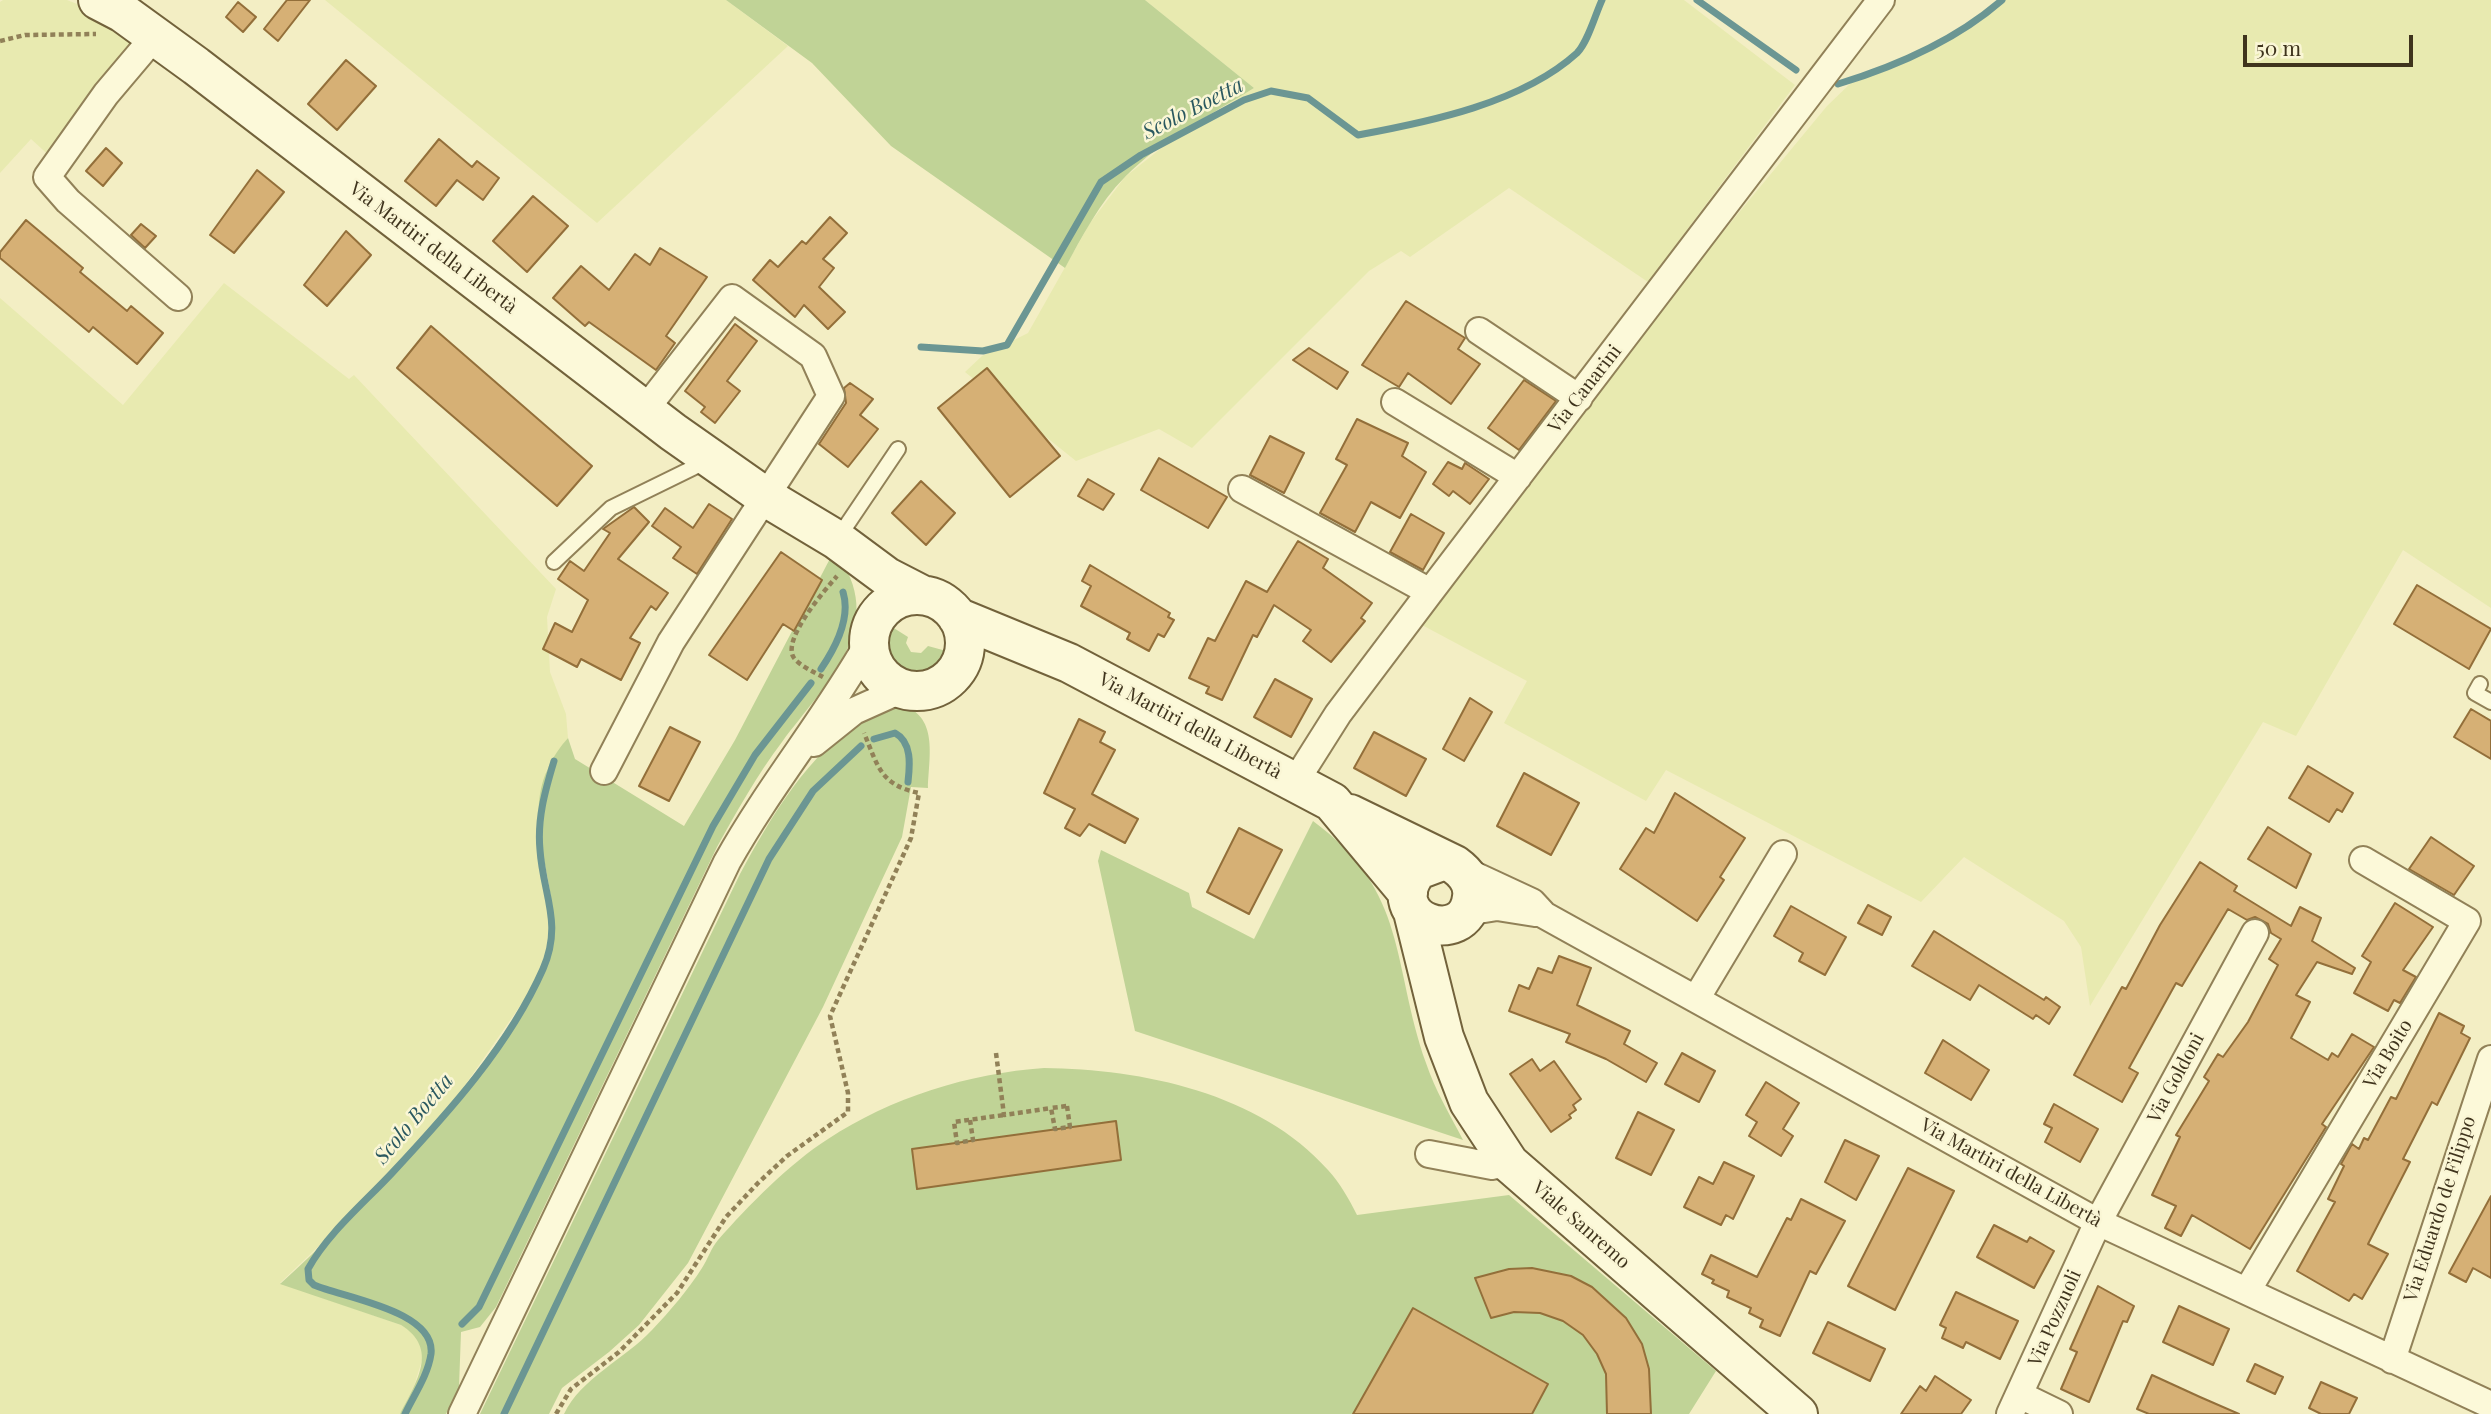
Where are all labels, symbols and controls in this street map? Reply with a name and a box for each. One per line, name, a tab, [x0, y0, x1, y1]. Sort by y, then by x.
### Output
scale bar	[2246, 21, 2416, 65]
text: 50 m	[2256, 33, 2301, 61]
water label: Scolo Boetta	[1138, 73, 1248, 145]
street label: Via Martiri della Libertà	[345, 178, 521, 318]
street label: Via Canarini	[1544, 340, 1626, 438]
street label: Via Martiri della Libertà	[1095, 668, 1285, 784]
street label: Via Boito	[2359, 1015, 2417, 1093]
street label: Via Goldoni	[2143, 1029, 2209, 1127]
water label: Scolo Boetta	[369, 1069, 459, 1169]
street label: Via Eduardo de Filippo	[2399, 1113, 2481, 1305]
street label: Via Martiri della Libertà	[1916, 1114, 2106, 1232]
street label: Viale Sanremo	[1527, 1176, 1635, 1274]
street label: Via Pozzuoli	[2024, 1266, 2086, 1370]

